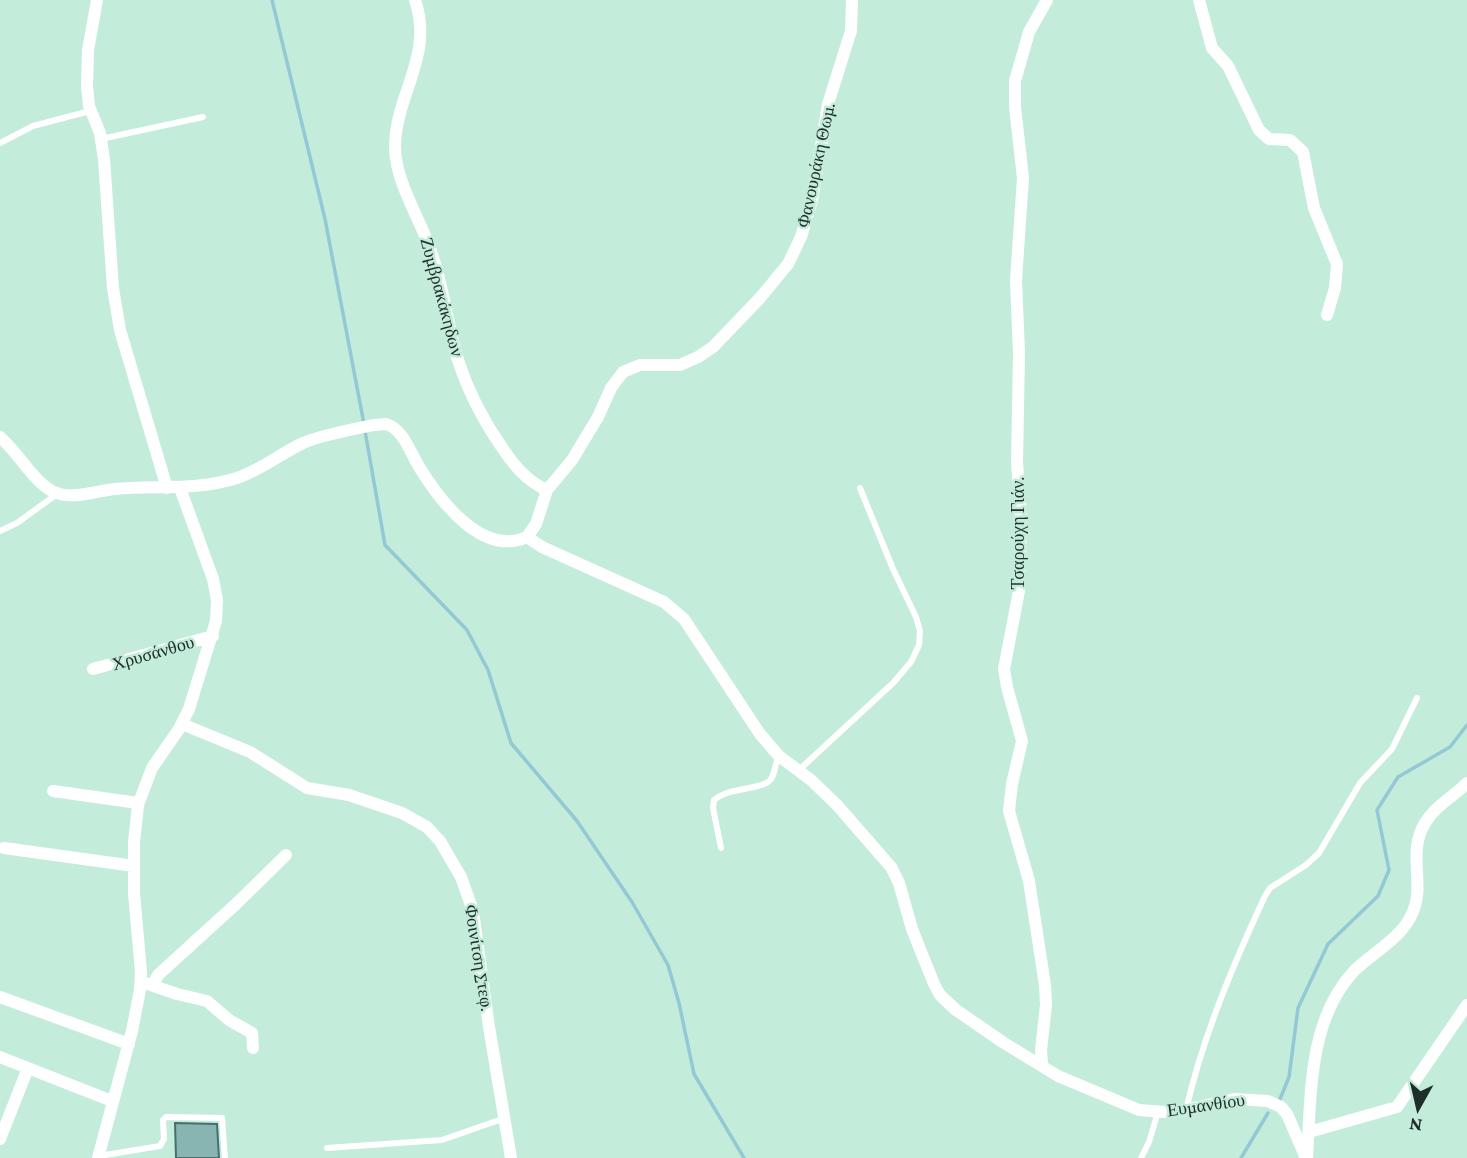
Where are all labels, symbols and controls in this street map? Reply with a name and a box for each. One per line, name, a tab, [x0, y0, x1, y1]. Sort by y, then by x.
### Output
street label: Φανουράκη Θωμ.	[793, 101, 839, 229]
street label: Ζυμβρακάκηδων	[417, 235, 467, 359]
street label: Τσαρούχη Γιάν.	[1008, 477, 1028, 589]
street label: Χρυσάνθου	[110, 632, 197, 674]
street label: Φοινίτση Στεφ.	[461, 903, 497, 1013]
north arrow	[1383, 1074, 1453, 1144]
street label: Ευμανθίου	[1166, 1090, 1246, 1120]
text: N	[1408, 1114, 1424, 1137]

